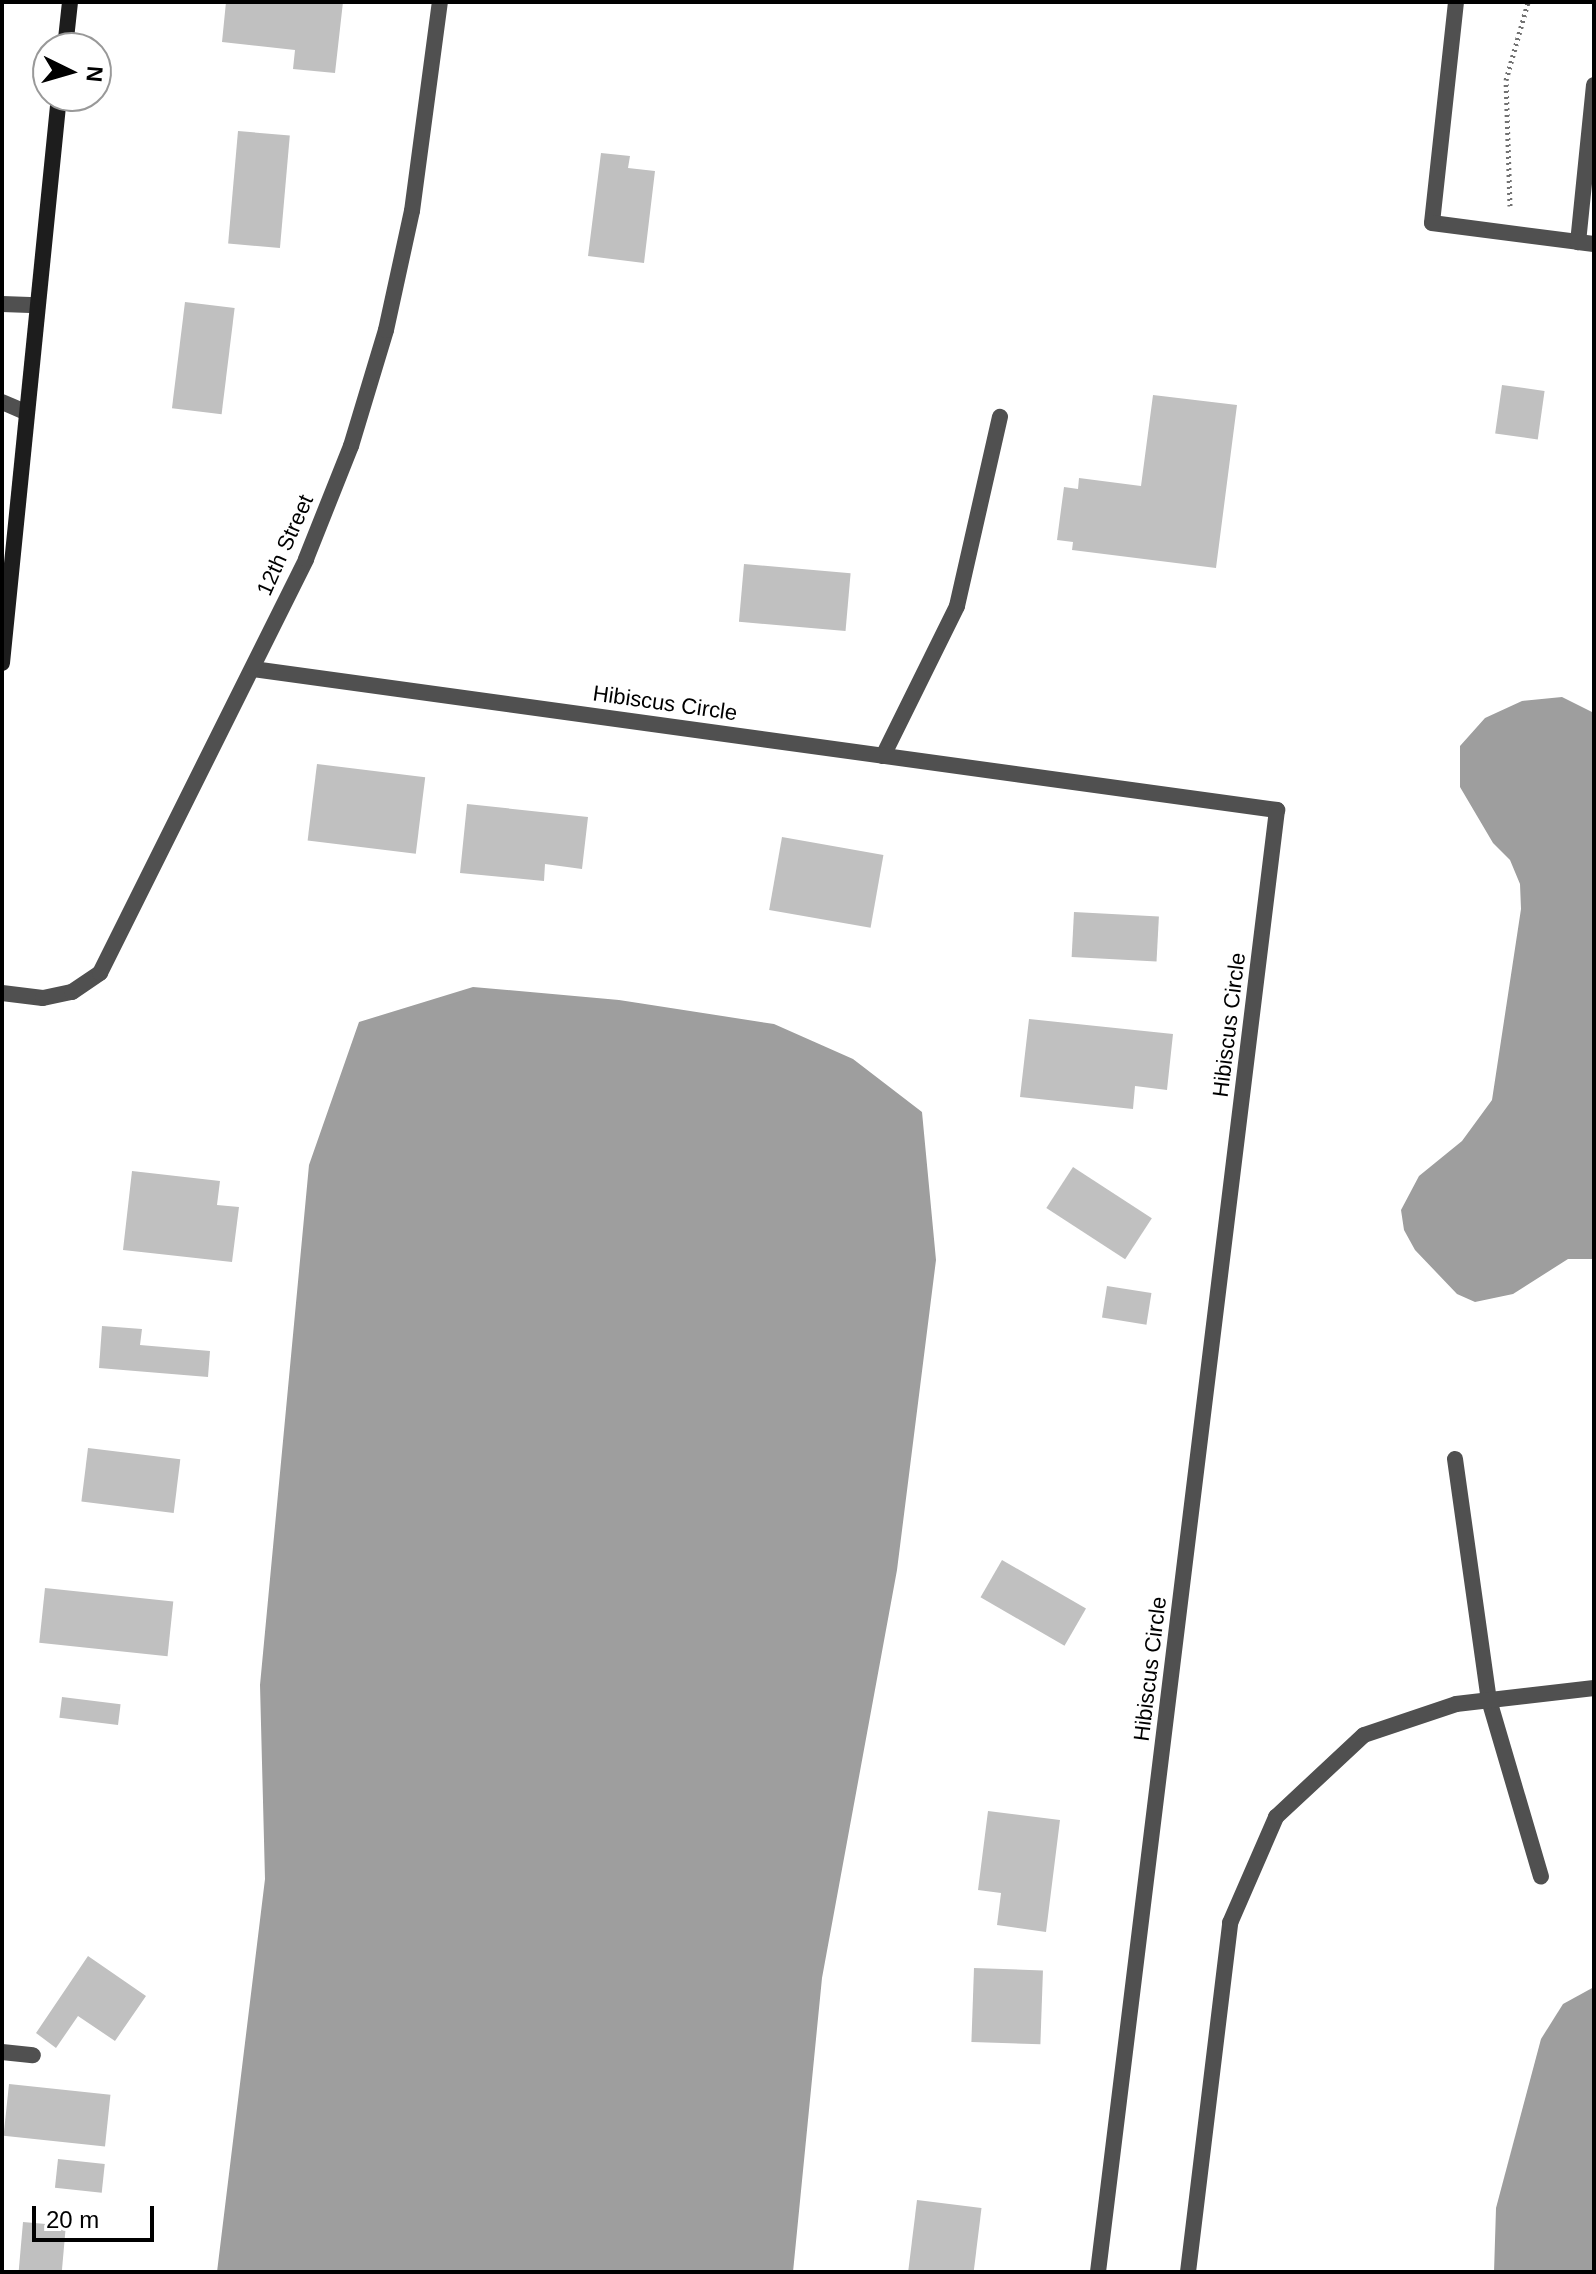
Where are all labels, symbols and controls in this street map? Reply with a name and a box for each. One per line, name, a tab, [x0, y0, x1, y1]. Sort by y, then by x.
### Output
north arrow	[32, 32, 112, 112]
text: N	[81, 65, 108, 83]
street label: 12th Street	[251, 490, 319, 600]
street label: Hibiscus Circle	[591, 680, 739, 726]
street label: Hibiscus Circle	[1207, 951, 1251, 1099]
street label: Hibiscus Circle	[1128, 1595, 1172, 1743]
scale bar	[36, 2190, 158, 2240]
text: 20 m	[46, 2206, 99, 2233]

